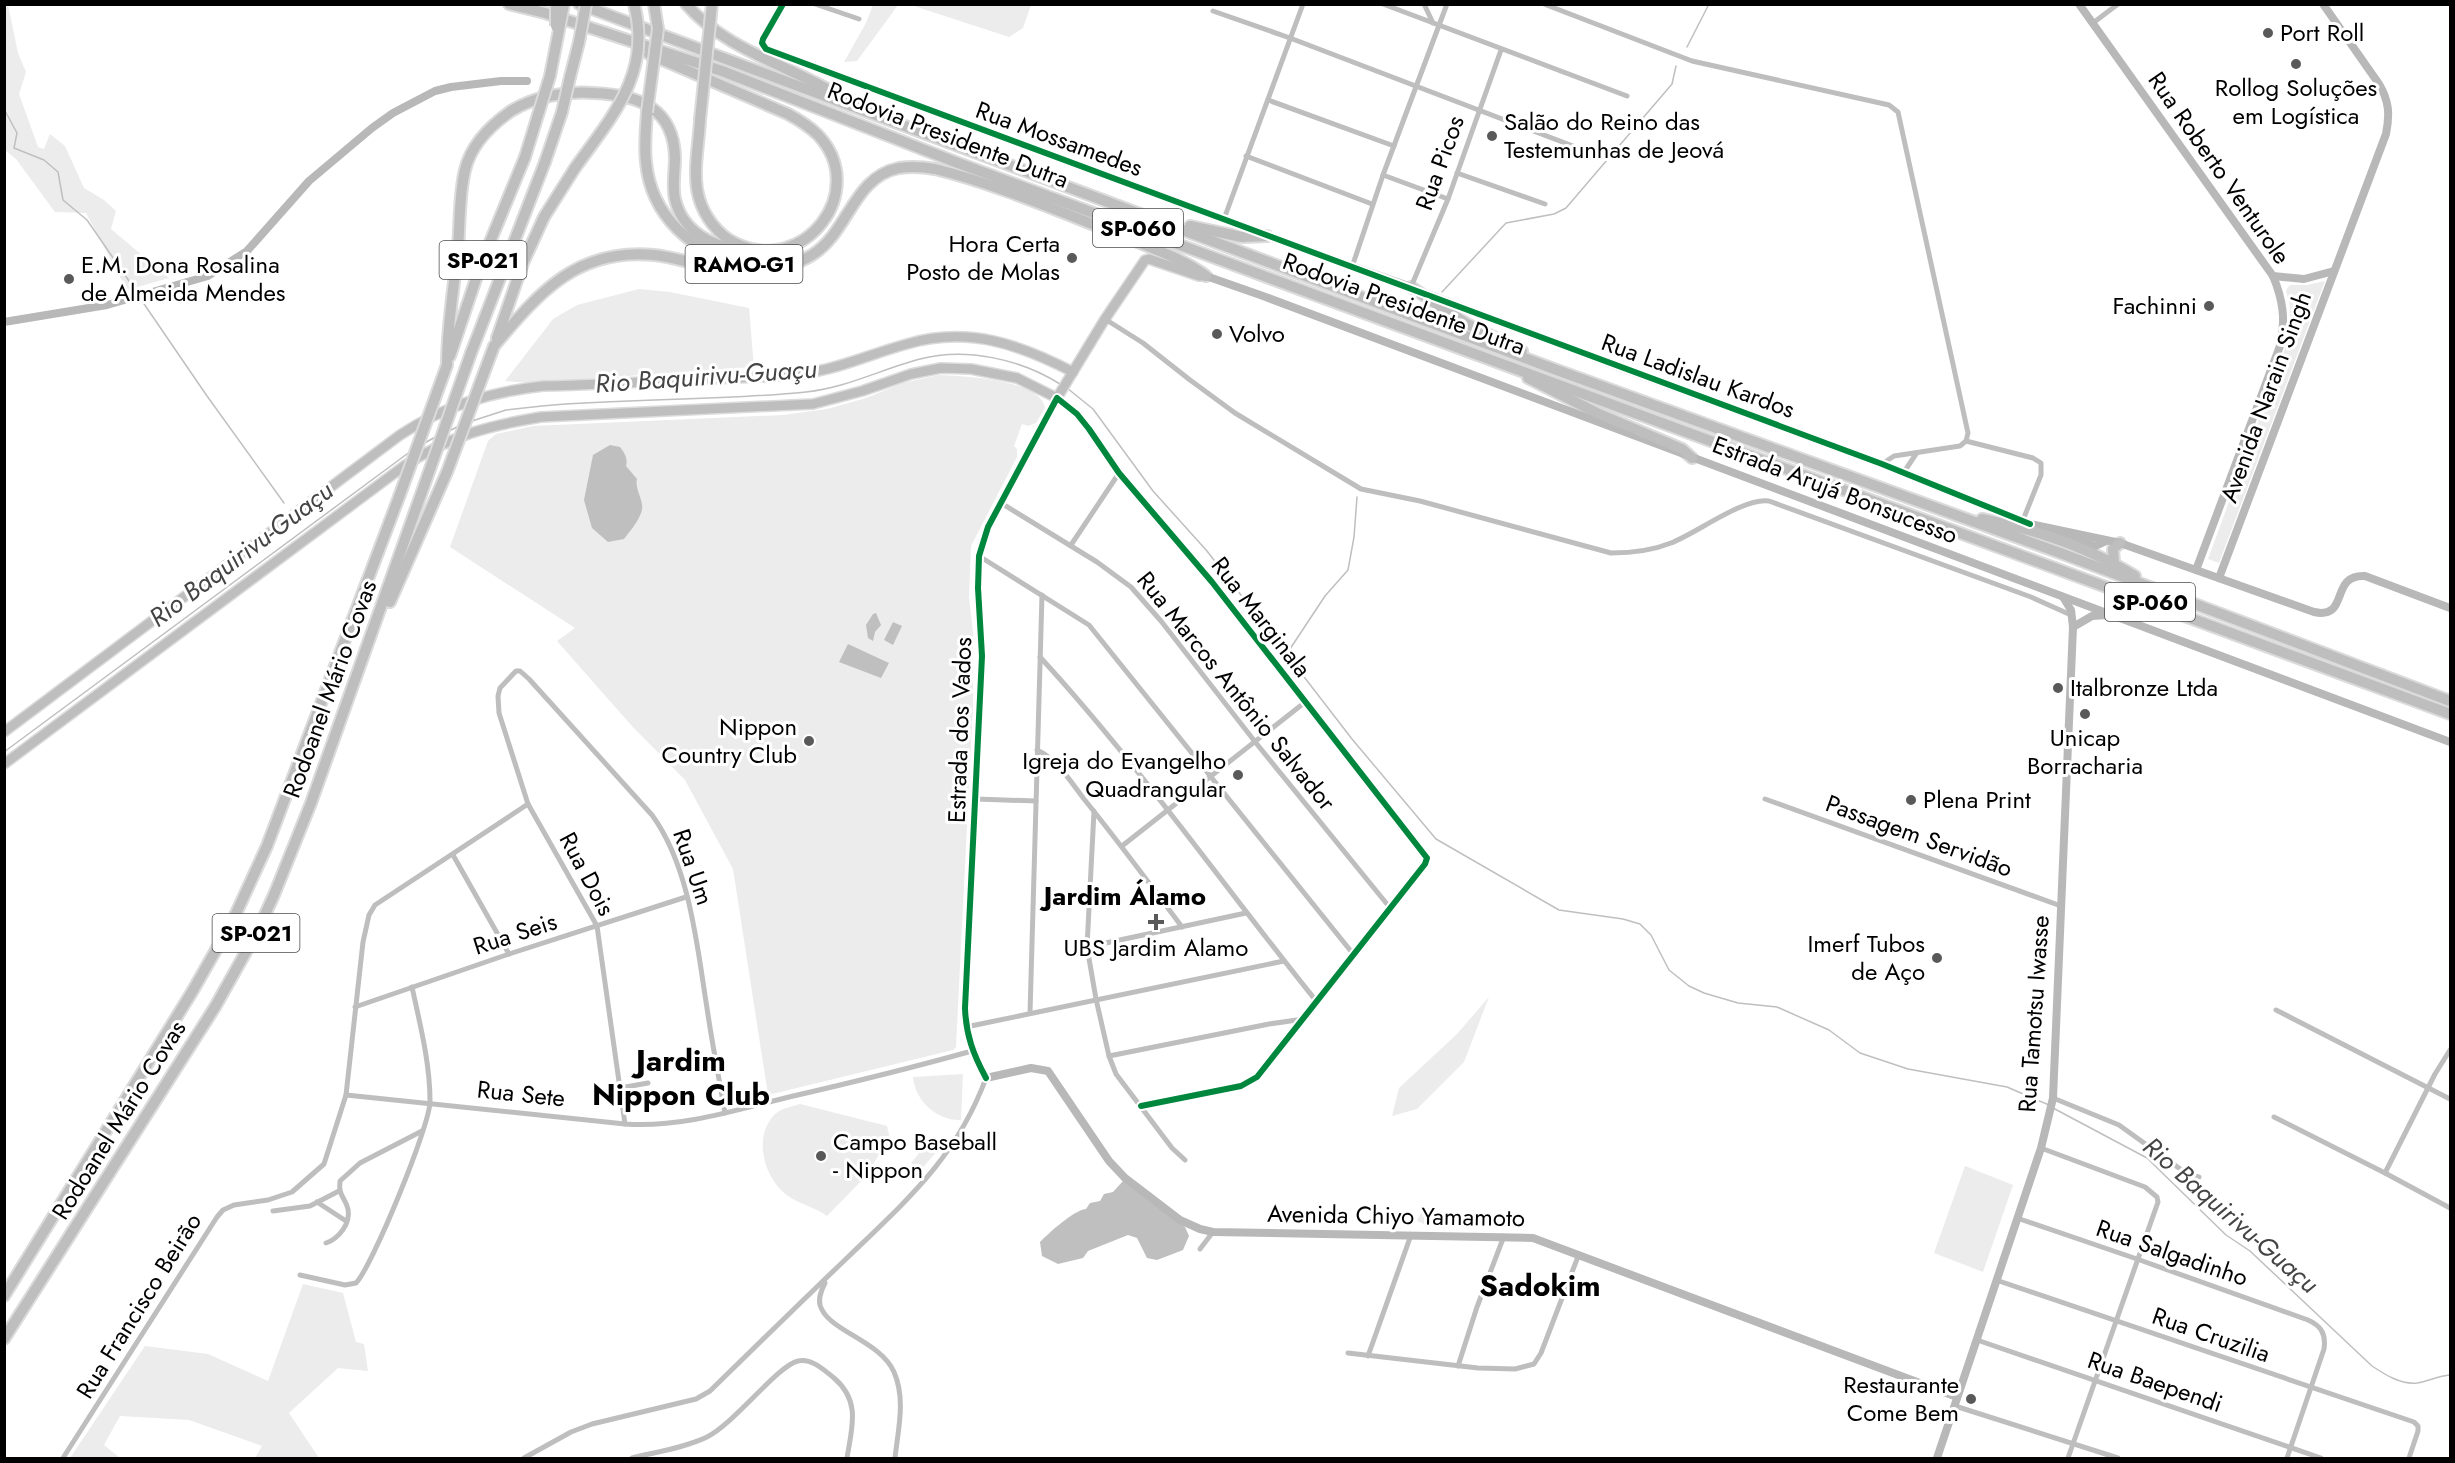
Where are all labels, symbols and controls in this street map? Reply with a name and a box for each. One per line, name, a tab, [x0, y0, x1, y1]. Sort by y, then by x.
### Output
place label: Port Roll	[2280, 15, 2364, 50]
marker: Port Roll	[2261, 26, 2275, 40]
marker: Rollog Soluções em Logística	[2289, 57, 2303, 71]
street label: Rua Roberto Venturole	[2140, 64, 2299, 271]
place label: Rollog Soluções em Logística	[2215, 70, 2377, 133]
street label: Rodovia Presidente Dutra	[823, 72, 1074, 197]
street label: Rua Mossamedes	[971, 92, 1147, 185]
place label: Salão do Reino das Testemunhas de Jeová	[1504, 104, 1724, 167]
street label: Rua Picos	[1406, 111, 1473, 215]
marker: Salão do Reino das Testemunhas de Jeová	[1485, 129, 1499, 143]
road number: SP-060	[1093, 209, 1183, 247]
place label: Hora Certa Posto de Molas	[906, 226, 1060, 289]
road number: SP-021	[440, 241, 526, 279]
street label: Rodovia Presidente Dutra	[1278, 243, 1530, 364]
road number: RAMO-G1	[686, 245, 802, 283]
place label: E.M. Dona Rosalina de Almeida Mendes	[81, 247, 285, 310]
marker: Hora Certa Posto de Molas	[1065, 251, 1079, 265]
marker: E.M. Dona Rosalina de Almeida Mendes	[62, 272, 76, 286]
street label: Avenida Narain Singh	[2211, 286, 2320, 507]
place label: Fachinni	[2112, 288, 2197, 323]
marker: Fachinni	[2202, 299, 2216, 313]
place label: Volvo	[1229, 316, 1285, 351]
street label: Rua Ladislau Kardos	[1597, 324, 1800, 427]
marker: Volvo	[1210, 327, 1224, 341]
water label: Rio Baquirivu-Guaçu	[594, 349, 818, 403]
street label: Estrada Arujá Bonsucesso	[1708, 427, 1963, 552]
water label: Rio Baquirivu-Guaçu	[141, 472, 341, 636]
street label: Rua Marginala	[1203, 549, 1320, 685]
street label: Rua Marcos Antônio Salvador	[1129, 564, 1345, 818]
street label: Rodoanel Mário Covas	[274, 575, 385, 803]
road number: SP-060	[2105, 583, 2195, 621]
street label: Estrada dos Vados	[939, 636, 980, 824]
place label: Italbronze Ltda	[2070, 670, 2218, 705]
marker: Italbronze Ltda	[2051, 681, 2065, 695]
marker: Unicap Borracharia	[2078, 707, 2092, 721]
place label: Nippon Country Club	[662, 709, 797, 772]
place label: Unicap Borracharia	[2027, 720, 2143, 783]
marker: Nippon Country Club	[802, 734, 816, 748]
place label: Igreja do Evangelho Quadrangular	[1022, 743, 1227, 806]
marker: Igreja do Evangelho Quadrangular	[1231, 768, 1245, 782]
place label: Plena Print	[1923, 782, 2031, 817]
street label: Passagem Servidão	[1821, 785, 2017, 886]
marker: Plena Print	[1904, 793, 1918, 807]
street label: Rua Um	[664, 824, 723, 910]
street label: Rua Dois	[551, 826, 624, 922]
district label: Jardim Álamo	[1039, 877, 1206, 915]
street label: Rua Seis	[468, 904, 561, 963]
marker: UBS Jardim Alamo	[1147, 913, 1165, 931]
road number: SP-021	[212, 914, 300, 952]
street label: Rua Tamotsu Iwasse	[2009, 914, 2058, 1114]
place label: Imerf Tubos de Aço	[1807, 926, 1925, 989]
place label: UBS Jardim Alamo	[1064, 930, 1248, 965]
marker: Imerf Tubos de Aço	[1930, 951, 1944, 965]
street label: Rodoanel Mário Covas	[43, 1013, 194, 1226]
district label: Jardim Nippon Club	[592, 1039, 770, 1116]
street label: Rua Sete	[475, 1071, 567, 1116]
place label: Campo Baseball - Nippon	[833, 1124, 997, 1187]
water label: Rio Baquirivu-Guaçu	[2135, 1128, 2327, 1302]
marker: Campo Baseball - Nippon	[814, 1149, 828, 1163]
street label: Avenida Chiyo Yamamoto	[1267, 1196, 1525, 1235]
street label: Rua Francisco Beirão	[67, 1206, 210, 1405]
street label: Rua Salgadinho	[2092, 1210, 2253, 1295]
district label: Sadokim	[1479, 1264, 1601, 1307]
street label: Rua Cruzilia	[2147, 1298, 2275, 1371]
street label: Rua Baependi	[2083, 1342, 2227, 1421]
place label: Restaurante Come Bem	[1843, 1367, 1959, 1430]
marker: Restaurante Come Bem	[1964, 1392, 1978, 1406]

